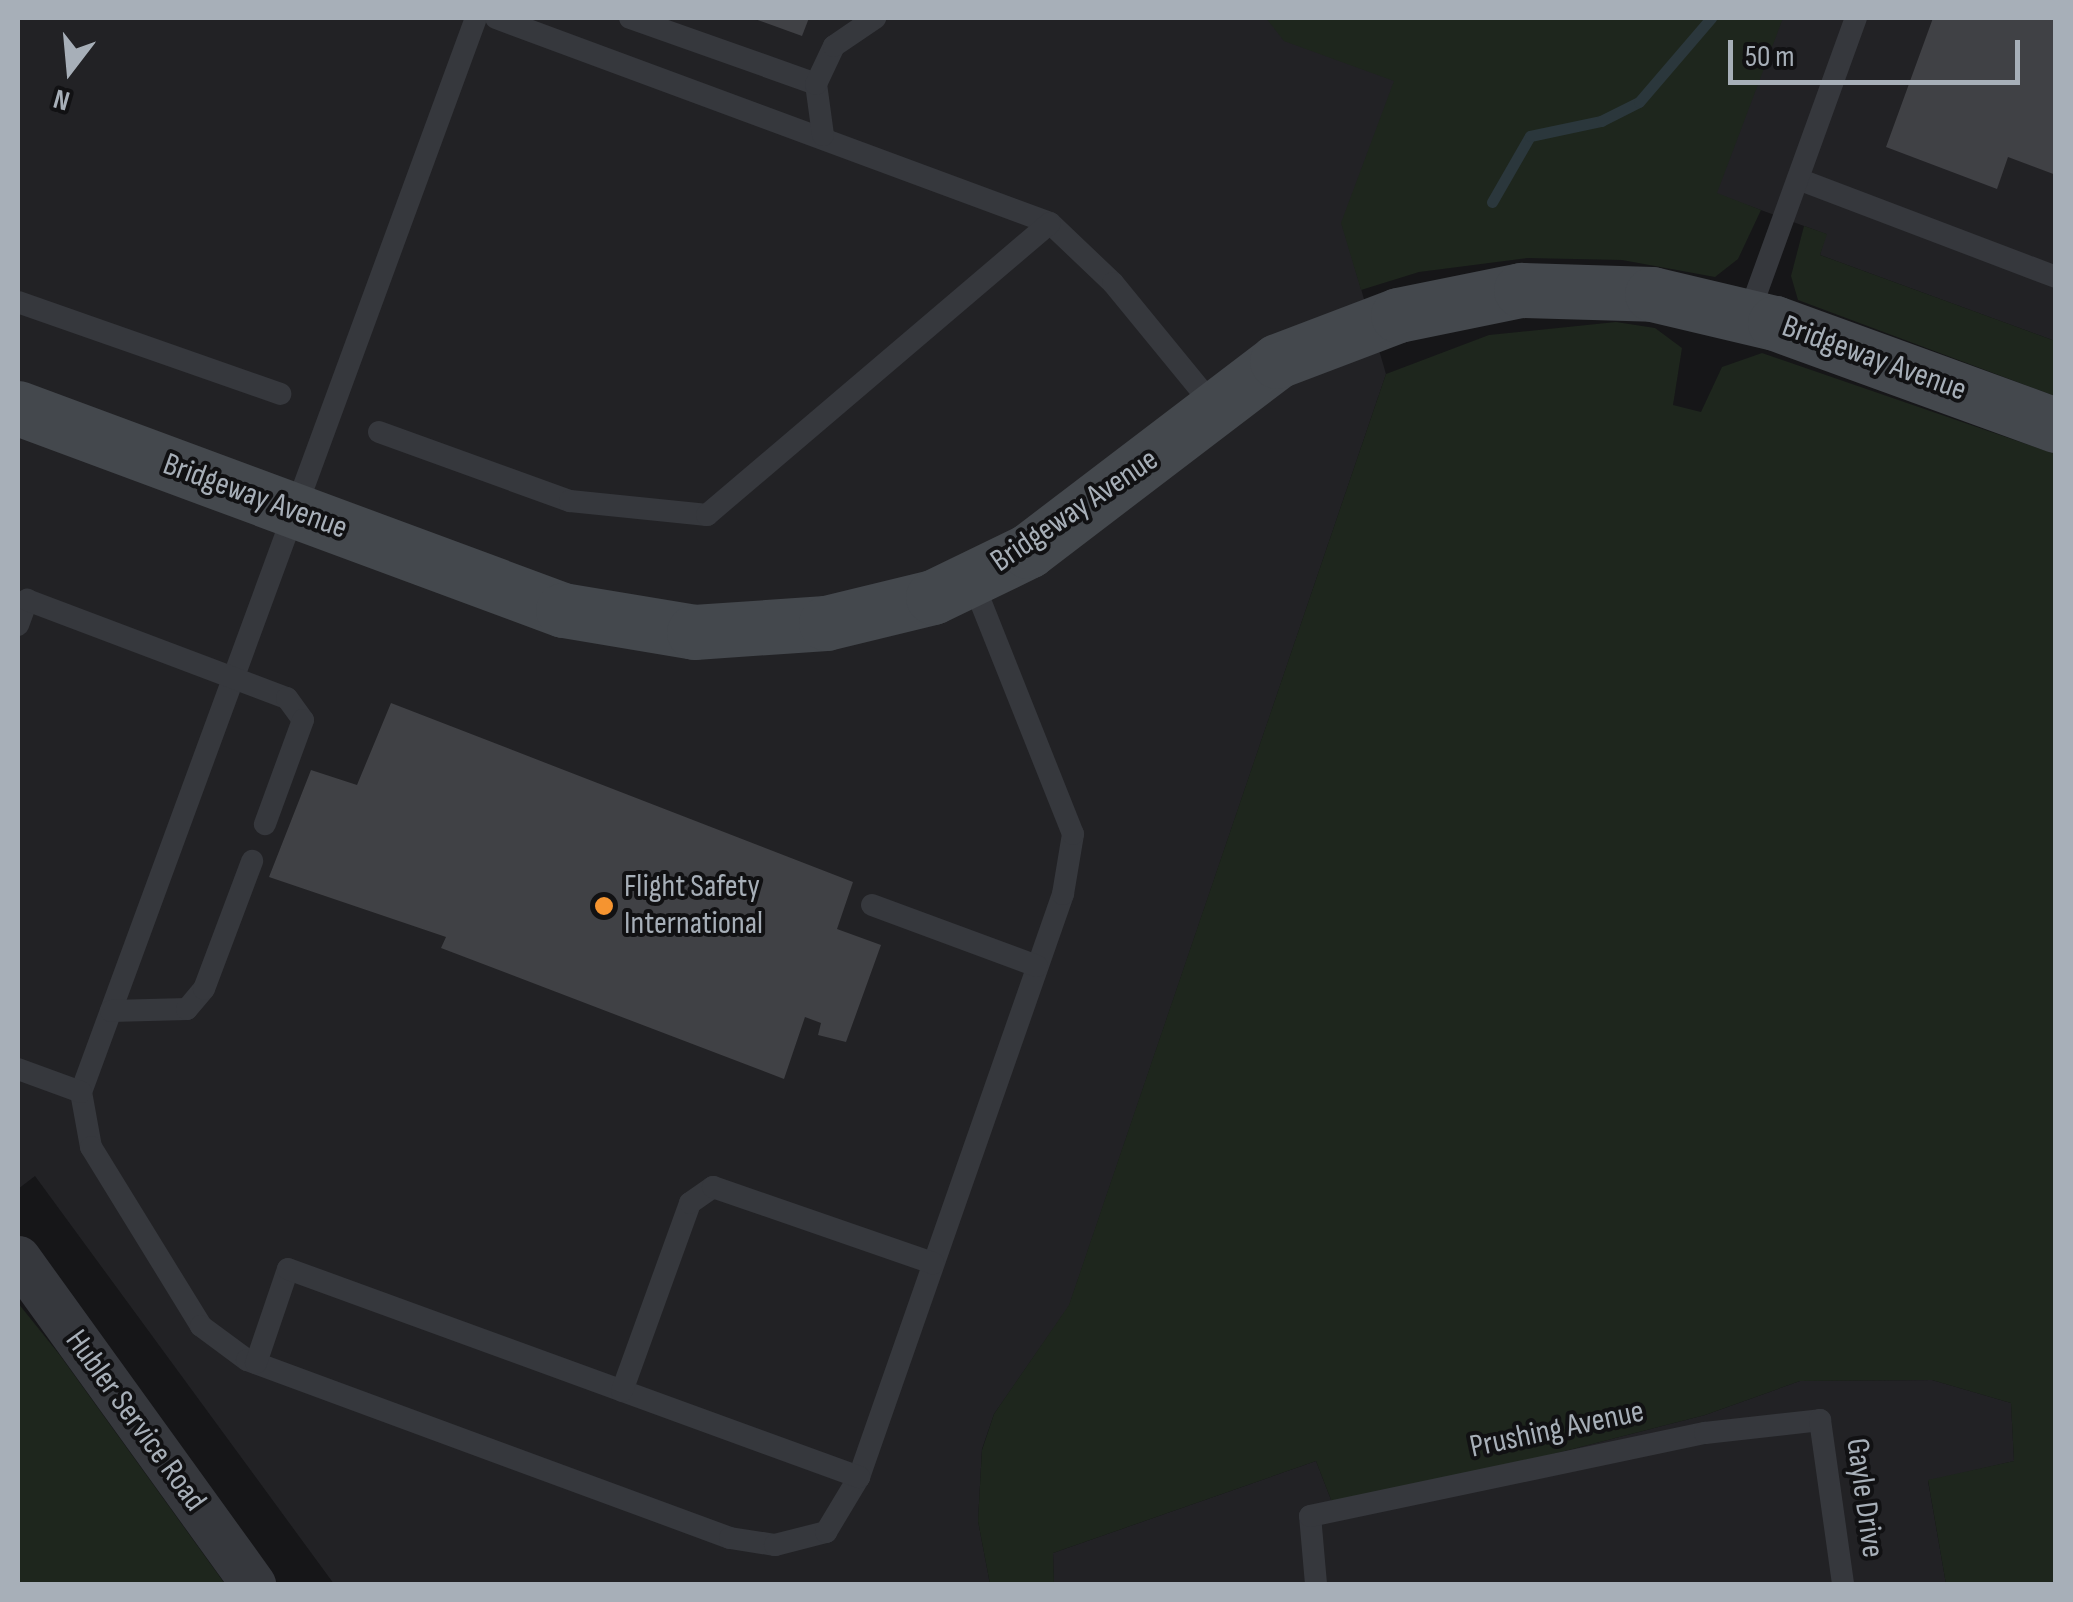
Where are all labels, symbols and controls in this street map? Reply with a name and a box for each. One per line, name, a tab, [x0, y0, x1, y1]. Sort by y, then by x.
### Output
north arrow	[20, 20, 120, 120]
scale bar	[1733, 20, 2026, 82]
text: 50 m	[1745, 39, 1794, 75]
text: N	[50, 81, 73, 117]
street label: Bridgeway Avenue	[1777, 308, 1971, 410]
street label: Bridgeway Avenue	[984, 441, 1166, 581]
street label: Bridgeway Avenue	[158, 446, 352, 548]
place label: Flight Safety International	[624, 869, 763, 944]
marker: Flight Safety International	[593, 895, 615, 917]
street label: Hubler Service Road	[56, 1323, 214, 1519]
street label: Prushing Avenue	[1466, 1393, 1648, 1467]
street label: Gayle Drive	[1837, 1436, 1891, 1560]

